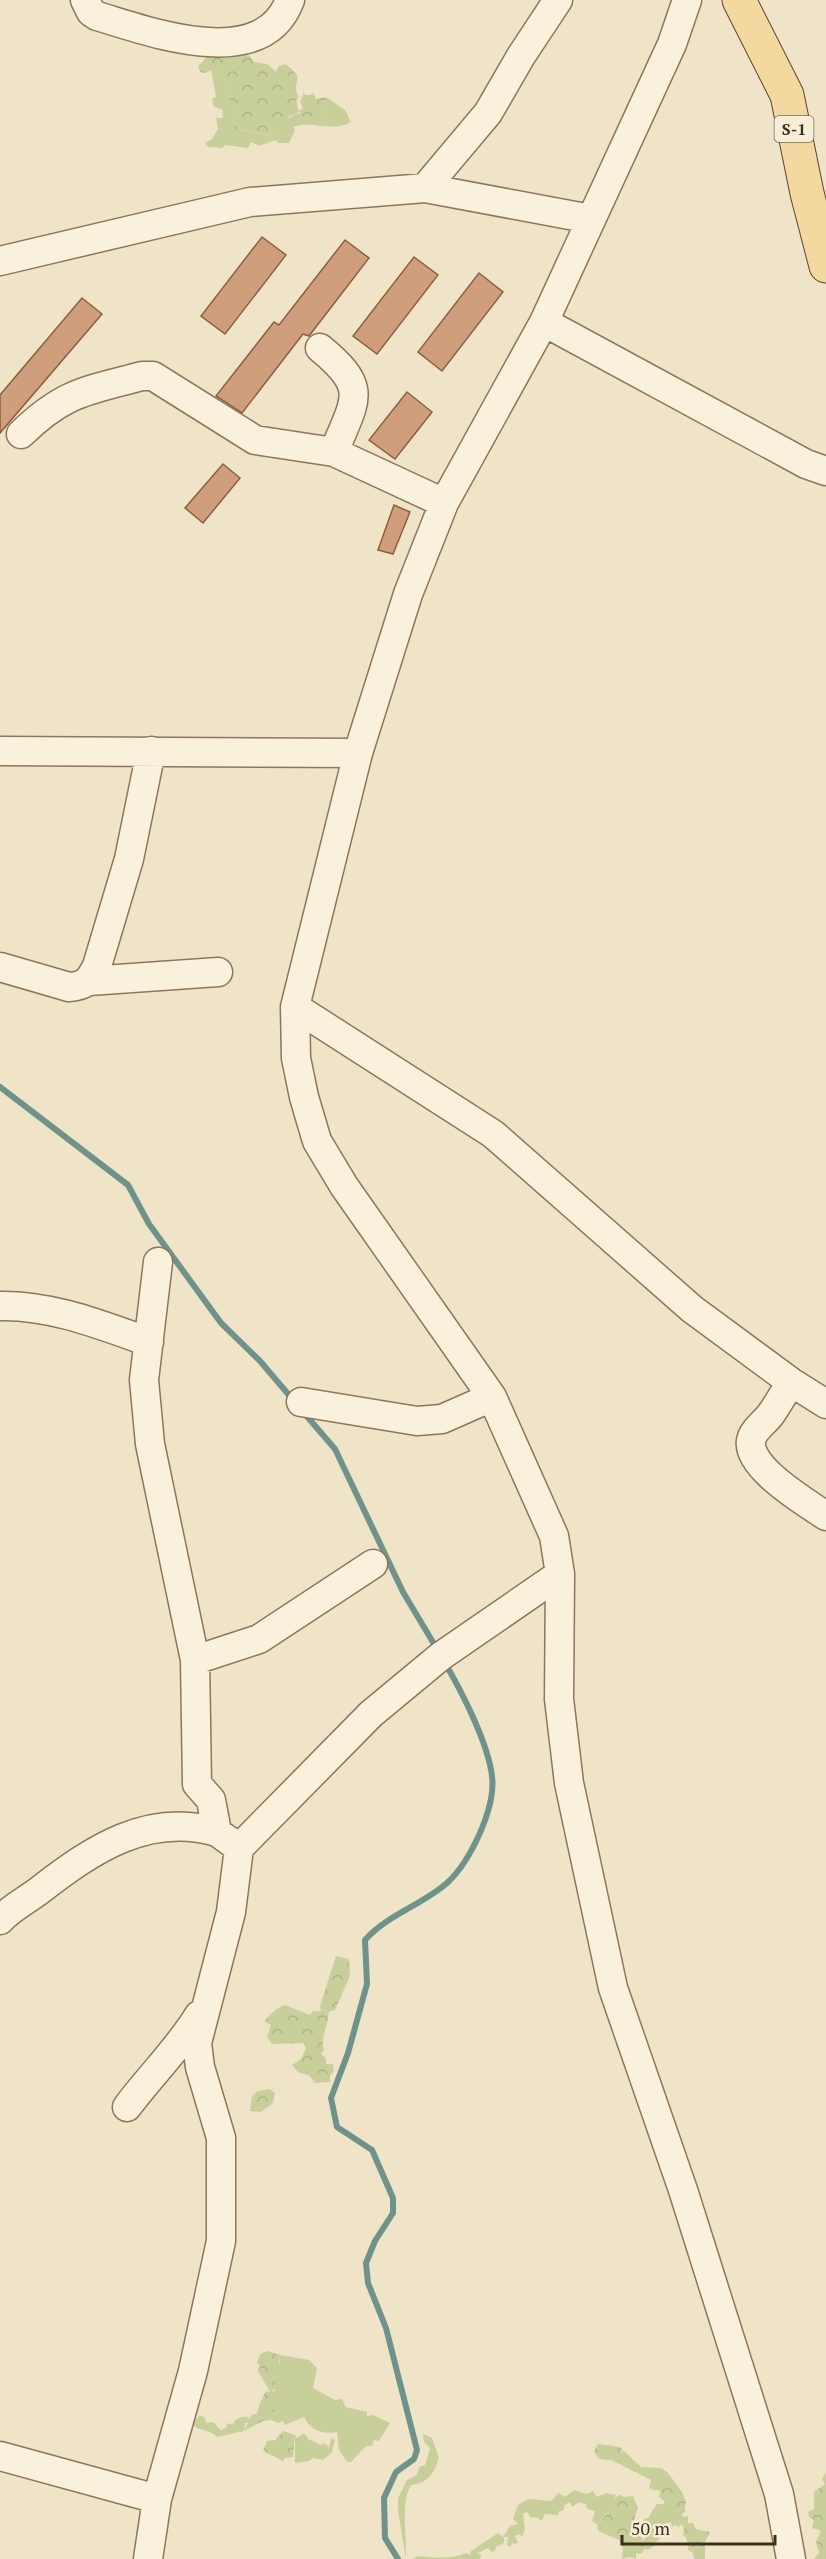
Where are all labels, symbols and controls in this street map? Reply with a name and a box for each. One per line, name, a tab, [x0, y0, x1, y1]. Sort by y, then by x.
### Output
road number: S-1	[774, 116, 814, 142]
scale bar	[622, 2508, 775, 2546]
text: 50 m	[631, 2516, 671, 2540]

